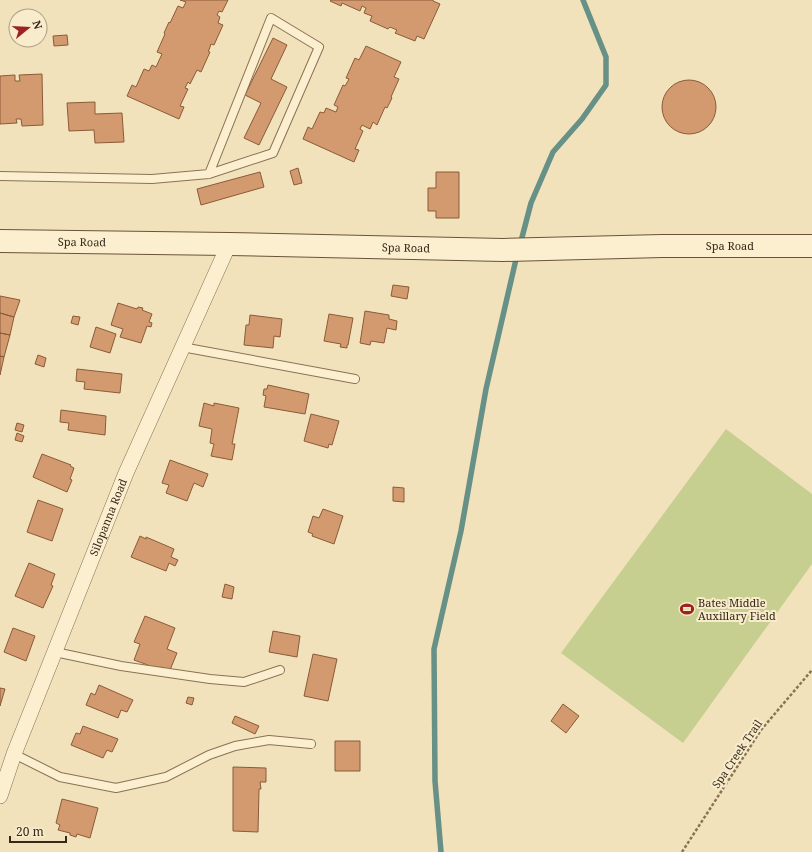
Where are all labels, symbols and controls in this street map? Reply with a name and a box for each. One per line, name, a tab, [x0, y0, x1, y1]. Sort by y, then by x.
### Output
north arrow	[8, 8, 48, 48]
text: N	[30, 18, 47, 32]
street label: Spa Road	[58, 234, 107, 249]
street label: Spa Road	[706, 238, 754, 253]
street label: Spa Road	[382, 239, 431, 255]
street label: Silopanna Road	[86, 476, 130, 558]
place label: Bates Middle Auxillary Field	[698, 595, 776, 623]
sports icon: Bates Middle Auxillary Field	[679, 601, 695, 617]
street label: Spa Creek Trail	[708, 716, 765, 791]
scale bar	[10, 818, 66, 844]
text: 20 m	[16, 823, 44, 840]

